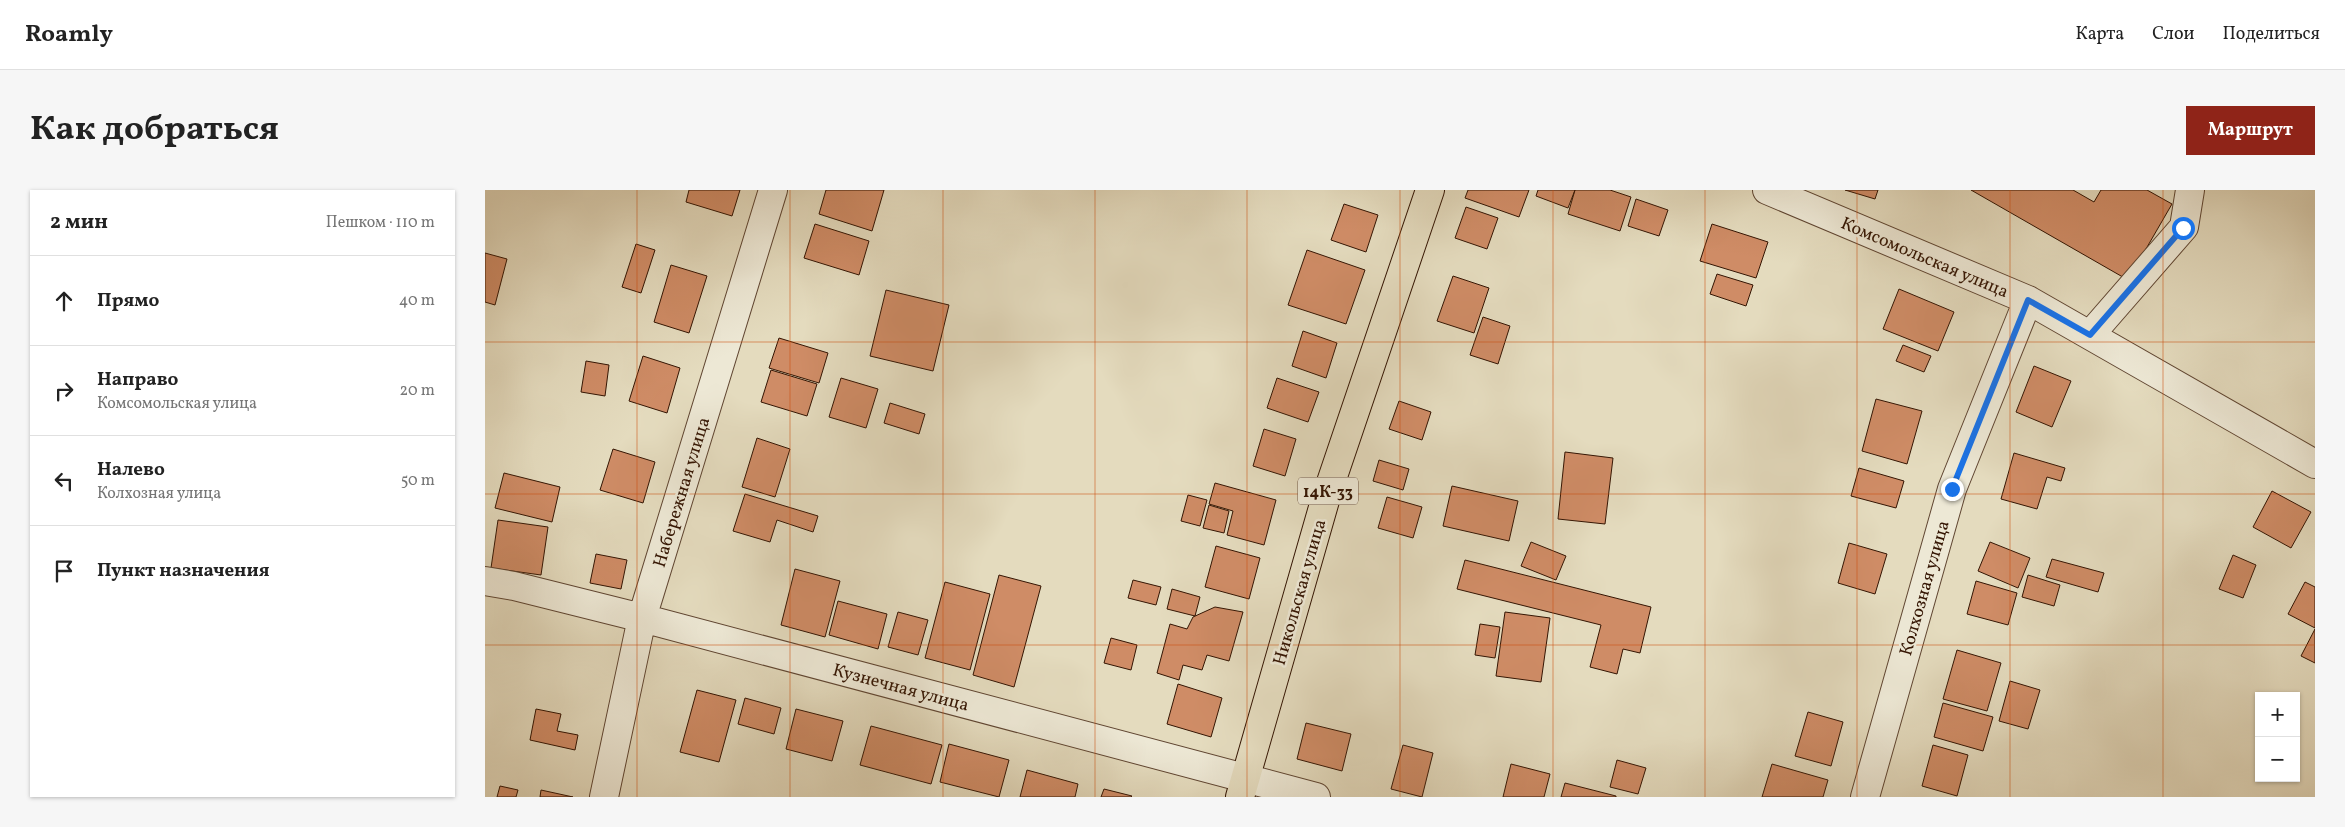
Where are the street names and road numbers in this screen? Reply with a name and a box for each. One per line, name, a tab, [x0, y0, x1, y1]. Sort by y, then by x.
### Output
street label: Комсомольская улица	[1837, 212, 2012, 305]
street label: Набережная улица	[648, 414, 717, 571]
road number: 14К-33	[1298, 478, 1358, 504]
street label: Никольская улица	[1268, 516, 1333, 669]
street label: Колхозная улица	[1894, 518, 1957, 659]
street label: Кузнечная улица	[830, 658, 972, 719]

